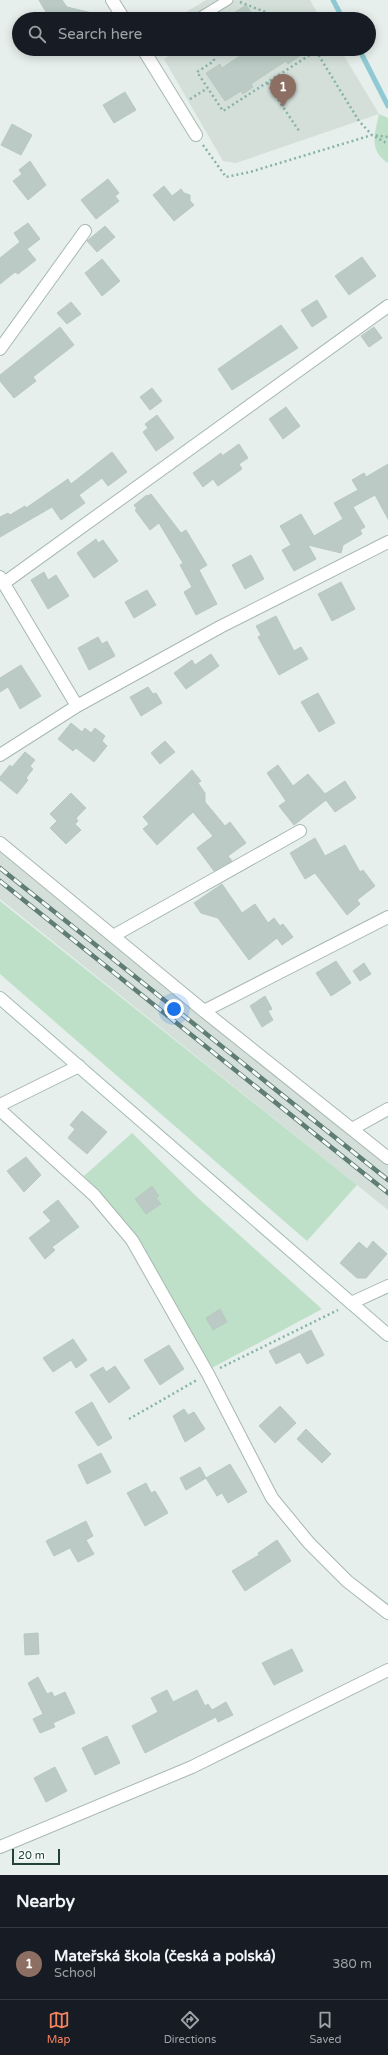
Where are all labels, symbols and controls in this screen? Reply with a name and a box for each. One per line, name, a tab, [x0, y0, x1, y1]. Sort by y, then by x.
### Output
search box	[12, 12, 376, 56]
icon: search	[26, 23, 48, 45]
text: Search here	[58, 25, 142, 43]
pin: 1	[270, 74, 296, 107]
your location	[164, 999, 184, 1019]
scale bar	[12, 1847, 60, 1866]
text: 20 m	[18, 1849, 45, 1862]
text: Nearby	[16, 1891, 75, 1912]
text: Mateřská škola (česká a polská)	[54, 1947, 276, 1965]
text: 1	[25, 1956, 33, 1972]
text: 380 m	[332, 1956, 372, 1972]
text: School	[54, 1965, 96, 1981]
tab: Map	[47, 2009, 70, 2046]
tab: Directions	[164, 2009, 216, 2046]
tab: Saved	[310, 2009, 341, 2046]

